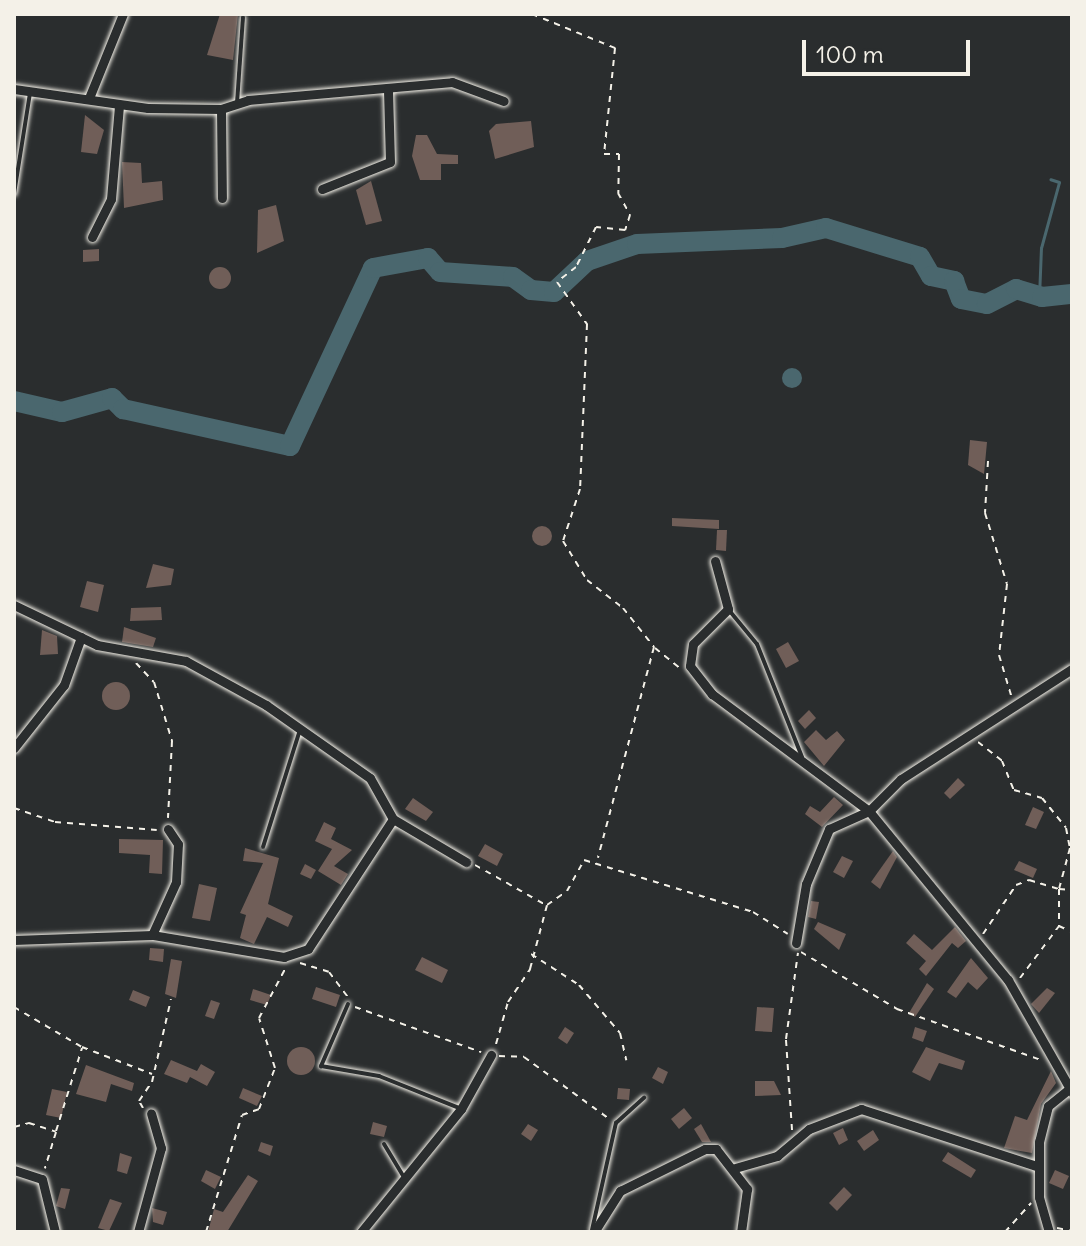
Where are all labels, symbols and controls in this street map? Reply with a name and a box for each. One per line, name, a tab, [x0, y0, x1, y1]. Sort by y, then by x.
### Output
scale bar	[806, 24, 974, 74]
text: 100 m	[816, 39, 884, 69]

